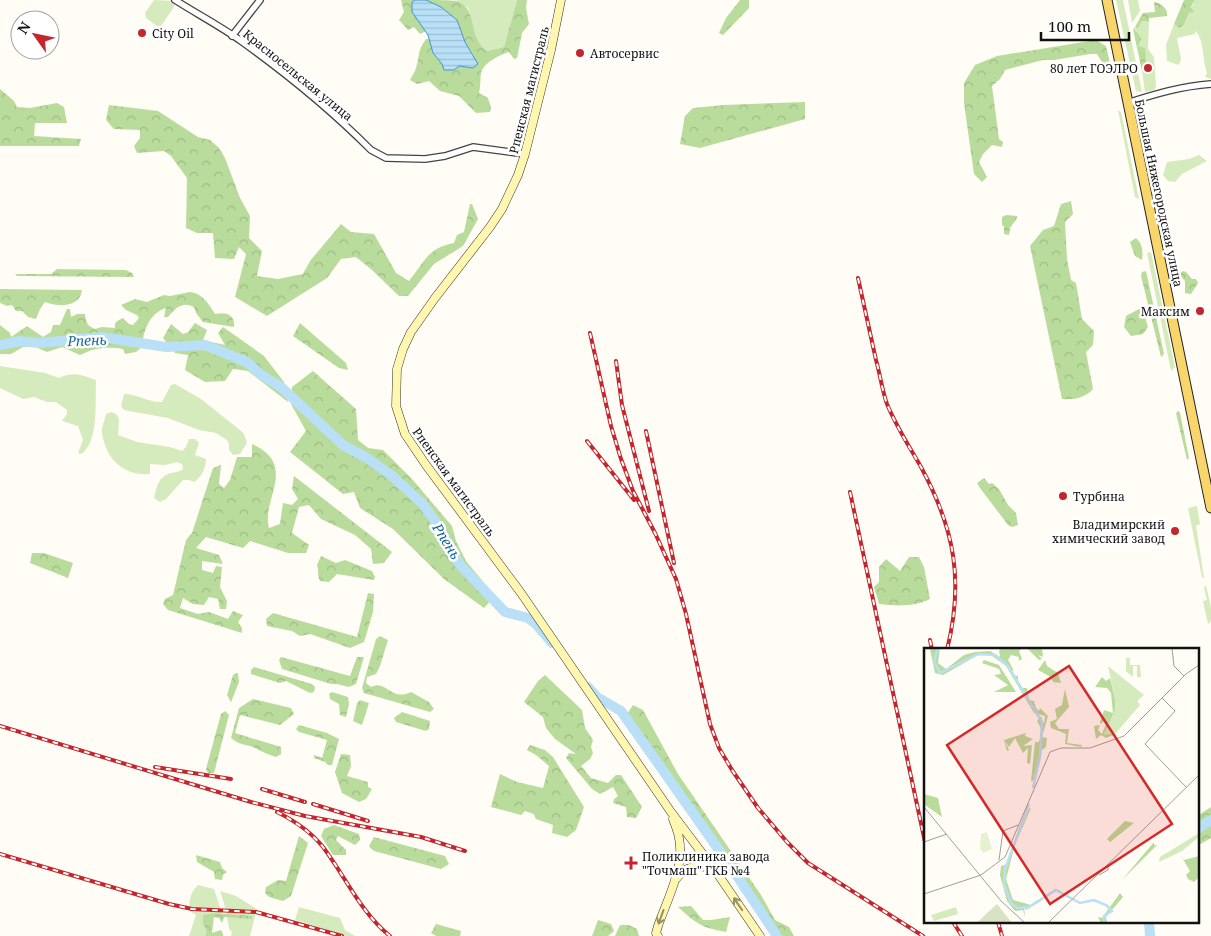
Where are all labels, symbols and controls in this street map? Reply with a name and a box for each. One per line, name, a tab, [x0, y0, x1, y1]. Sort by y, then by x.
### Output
north arrow	[10, 10, 60, 60]
scale bar	[1041, 10, 1128, 42]
text: 100 m	[1048, 16, 1091, 36]
text: N	[13, 18, 35, 37]
street label: Рпенская магистраль	[505, 24, 553, 155]
place label: City Oil	[152, 25, 194, 42]
street label: Красносельская улица	[239, 25, 357, 125]
marker: City Oil	[136, 27, 148, 39]
place label: Автосервис	[590, 45, 659, 62]
marker: Автосервис	[574, 47, 586, 59]
place label: 80 лет ГОЭЛРО	[1050, 60, 1138, 77]
marker: 80 лет ГОЭЛРО	[1142, 62, 1154, 74]
street label: Большая Нижегородская улица	[1131, 98, 1187, 289]
place label: Максим	[1141, 303, 1190, 320]
marker: Максим	[1194, 305, 1206, 317]
water label: Рпень	[66, 330, 107, 350]
street label: Рпенская магистраль	[409, 424, 500, 540]
place label: Турбина	[1073, 488, 1125, 505]
marker: Турбина	[1057, 490, 1069, 502]
place label: Владимирский химический завод	[1052, 516, 1165, 547]
water label: Рпень	[428, 518, 466, 563]
marker: Владимирский химический завод	[1169, 525, 1181, 537]
inset map	[924, 648, 1198, 924]
place label: Поликлиника завода "Точмаш" ГКБ №4	[642, 848, 770, 879]
marker: Поликлиника завода "Точмаш" ГКБ №4	[624, 856, 638, 870]
one-way arrow	[733, 898, 743, 912]
one-way arrow	[656, 909, 665, 924]

